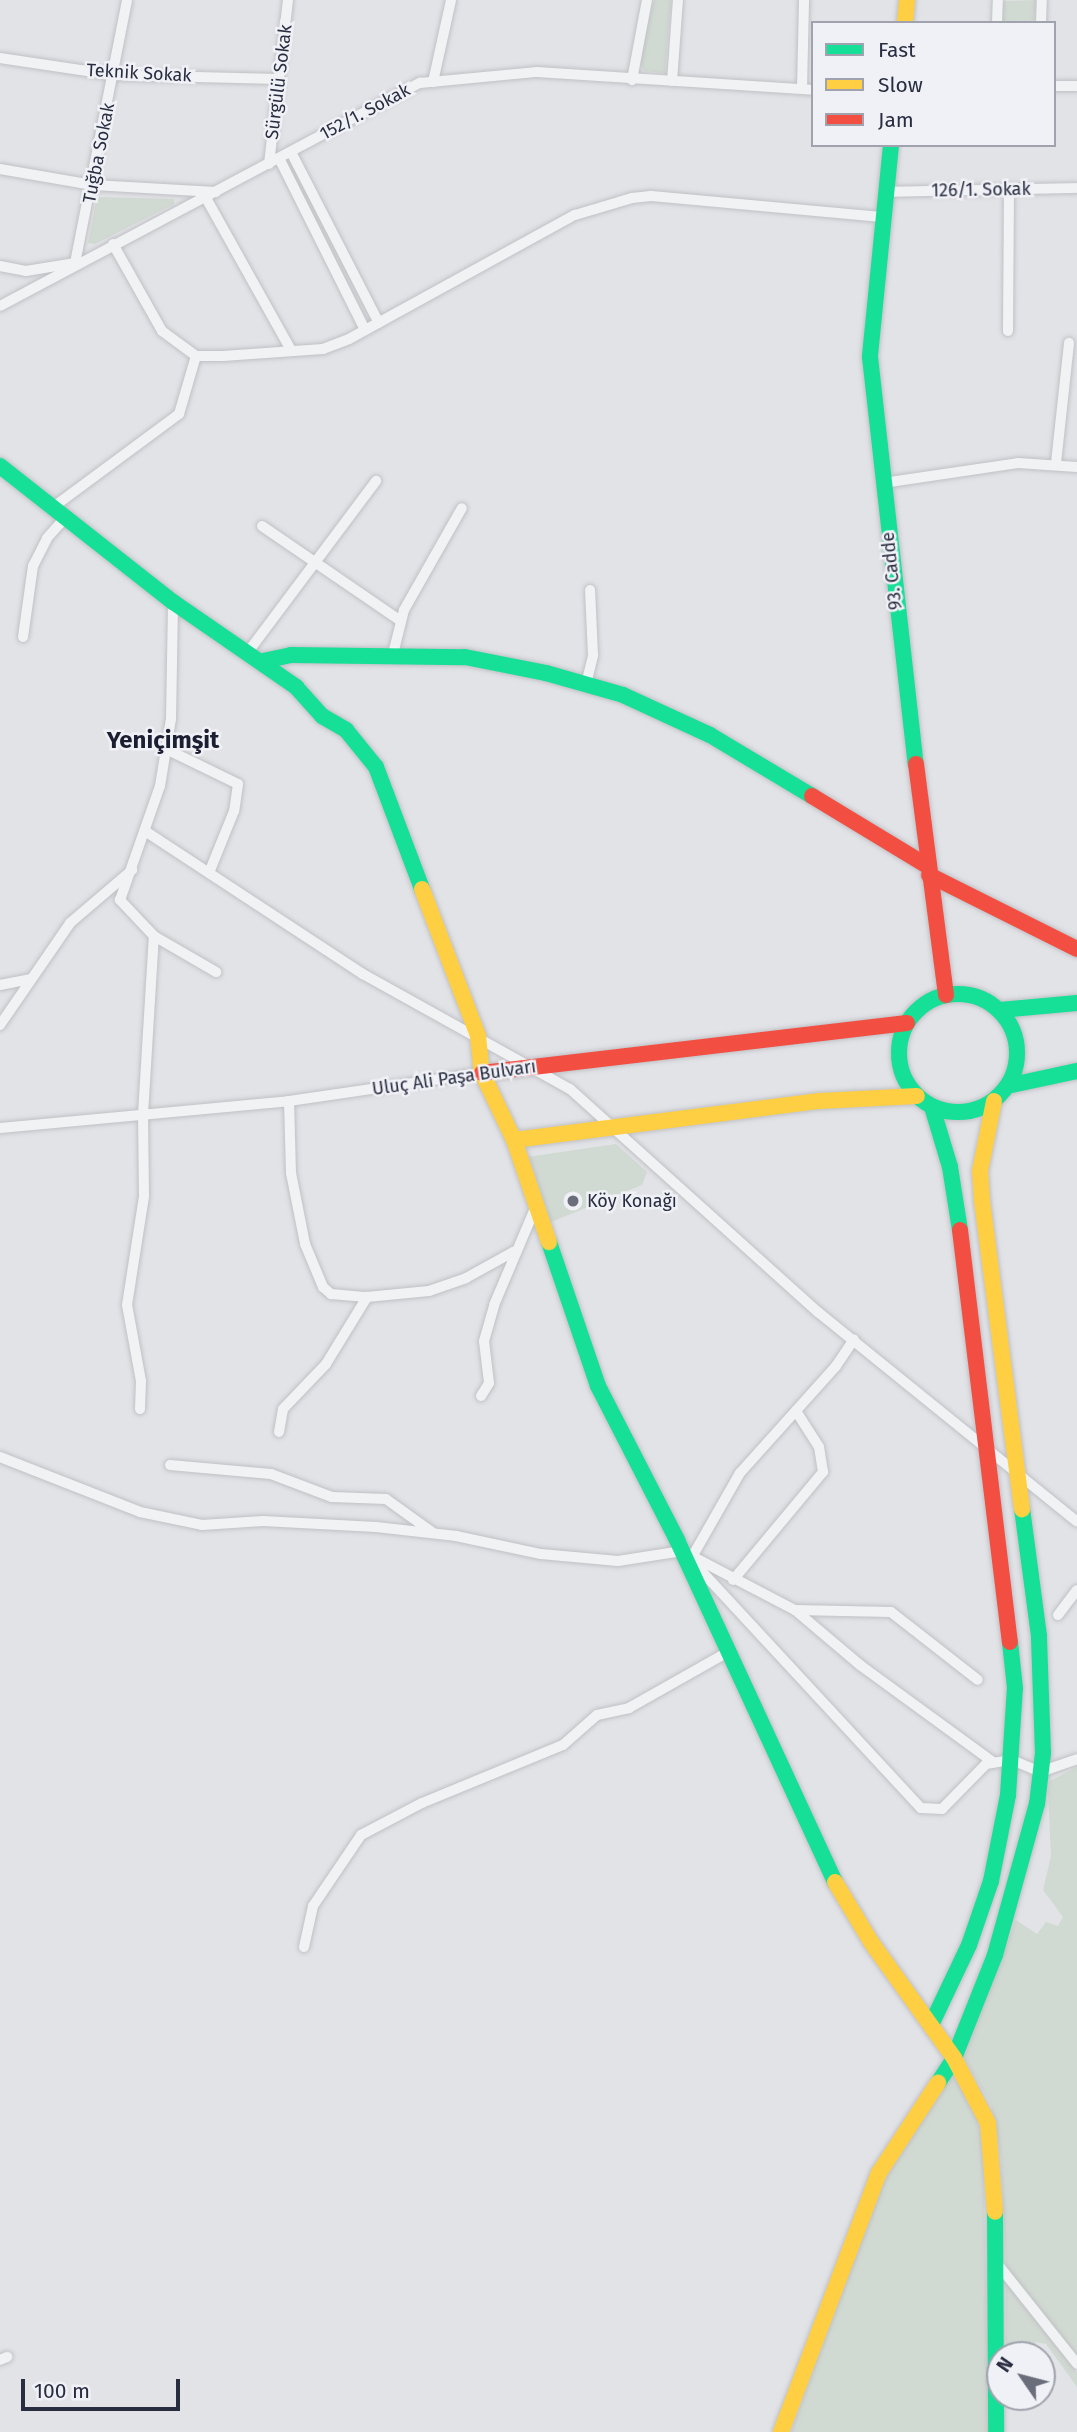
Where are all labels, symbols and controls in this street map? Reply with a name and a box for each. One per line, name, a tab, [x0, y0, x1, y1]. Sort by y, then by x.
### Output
legend	[811, 21, 1056, 147]
street label: Sürgülü Sokak	[261, 23, 297, 141]
text: Fast	[878, 37, 916, 63]
street label: Teknik Sokak	[86, 59, 192, 87]
text: Slow	[878, 72, 923, 98]
street label: 152/1. Sokak	[316, 79, 414, 145]
street label: Tuğba Sokak	[79, 101, 119, 205]
text: Jam	[878, 107, 914, 133]
street label: 126/1. Sokak	[931, 178, 1031, 202]
street label: 93. Cadde	[877, 531, 907, 611]
district label: Yeniçimşit	[107, 727, 219, 755]
street label: Uluç Ali Paşa Bulvarı	[371, 1056, 537, 1100]
place label: Köy Konağı	[587, 1190, 677, 1212]
marker: Köy Konağı	[565, 1193, 581, 1209]
north arrow	[986, 2341, 1056, 2411]
text: N	[992, 2353, 1018, 2377]
scale bar	[24, 2366, 184, 2410]
text: 100 m	[34, 2378, 90, 2404]

